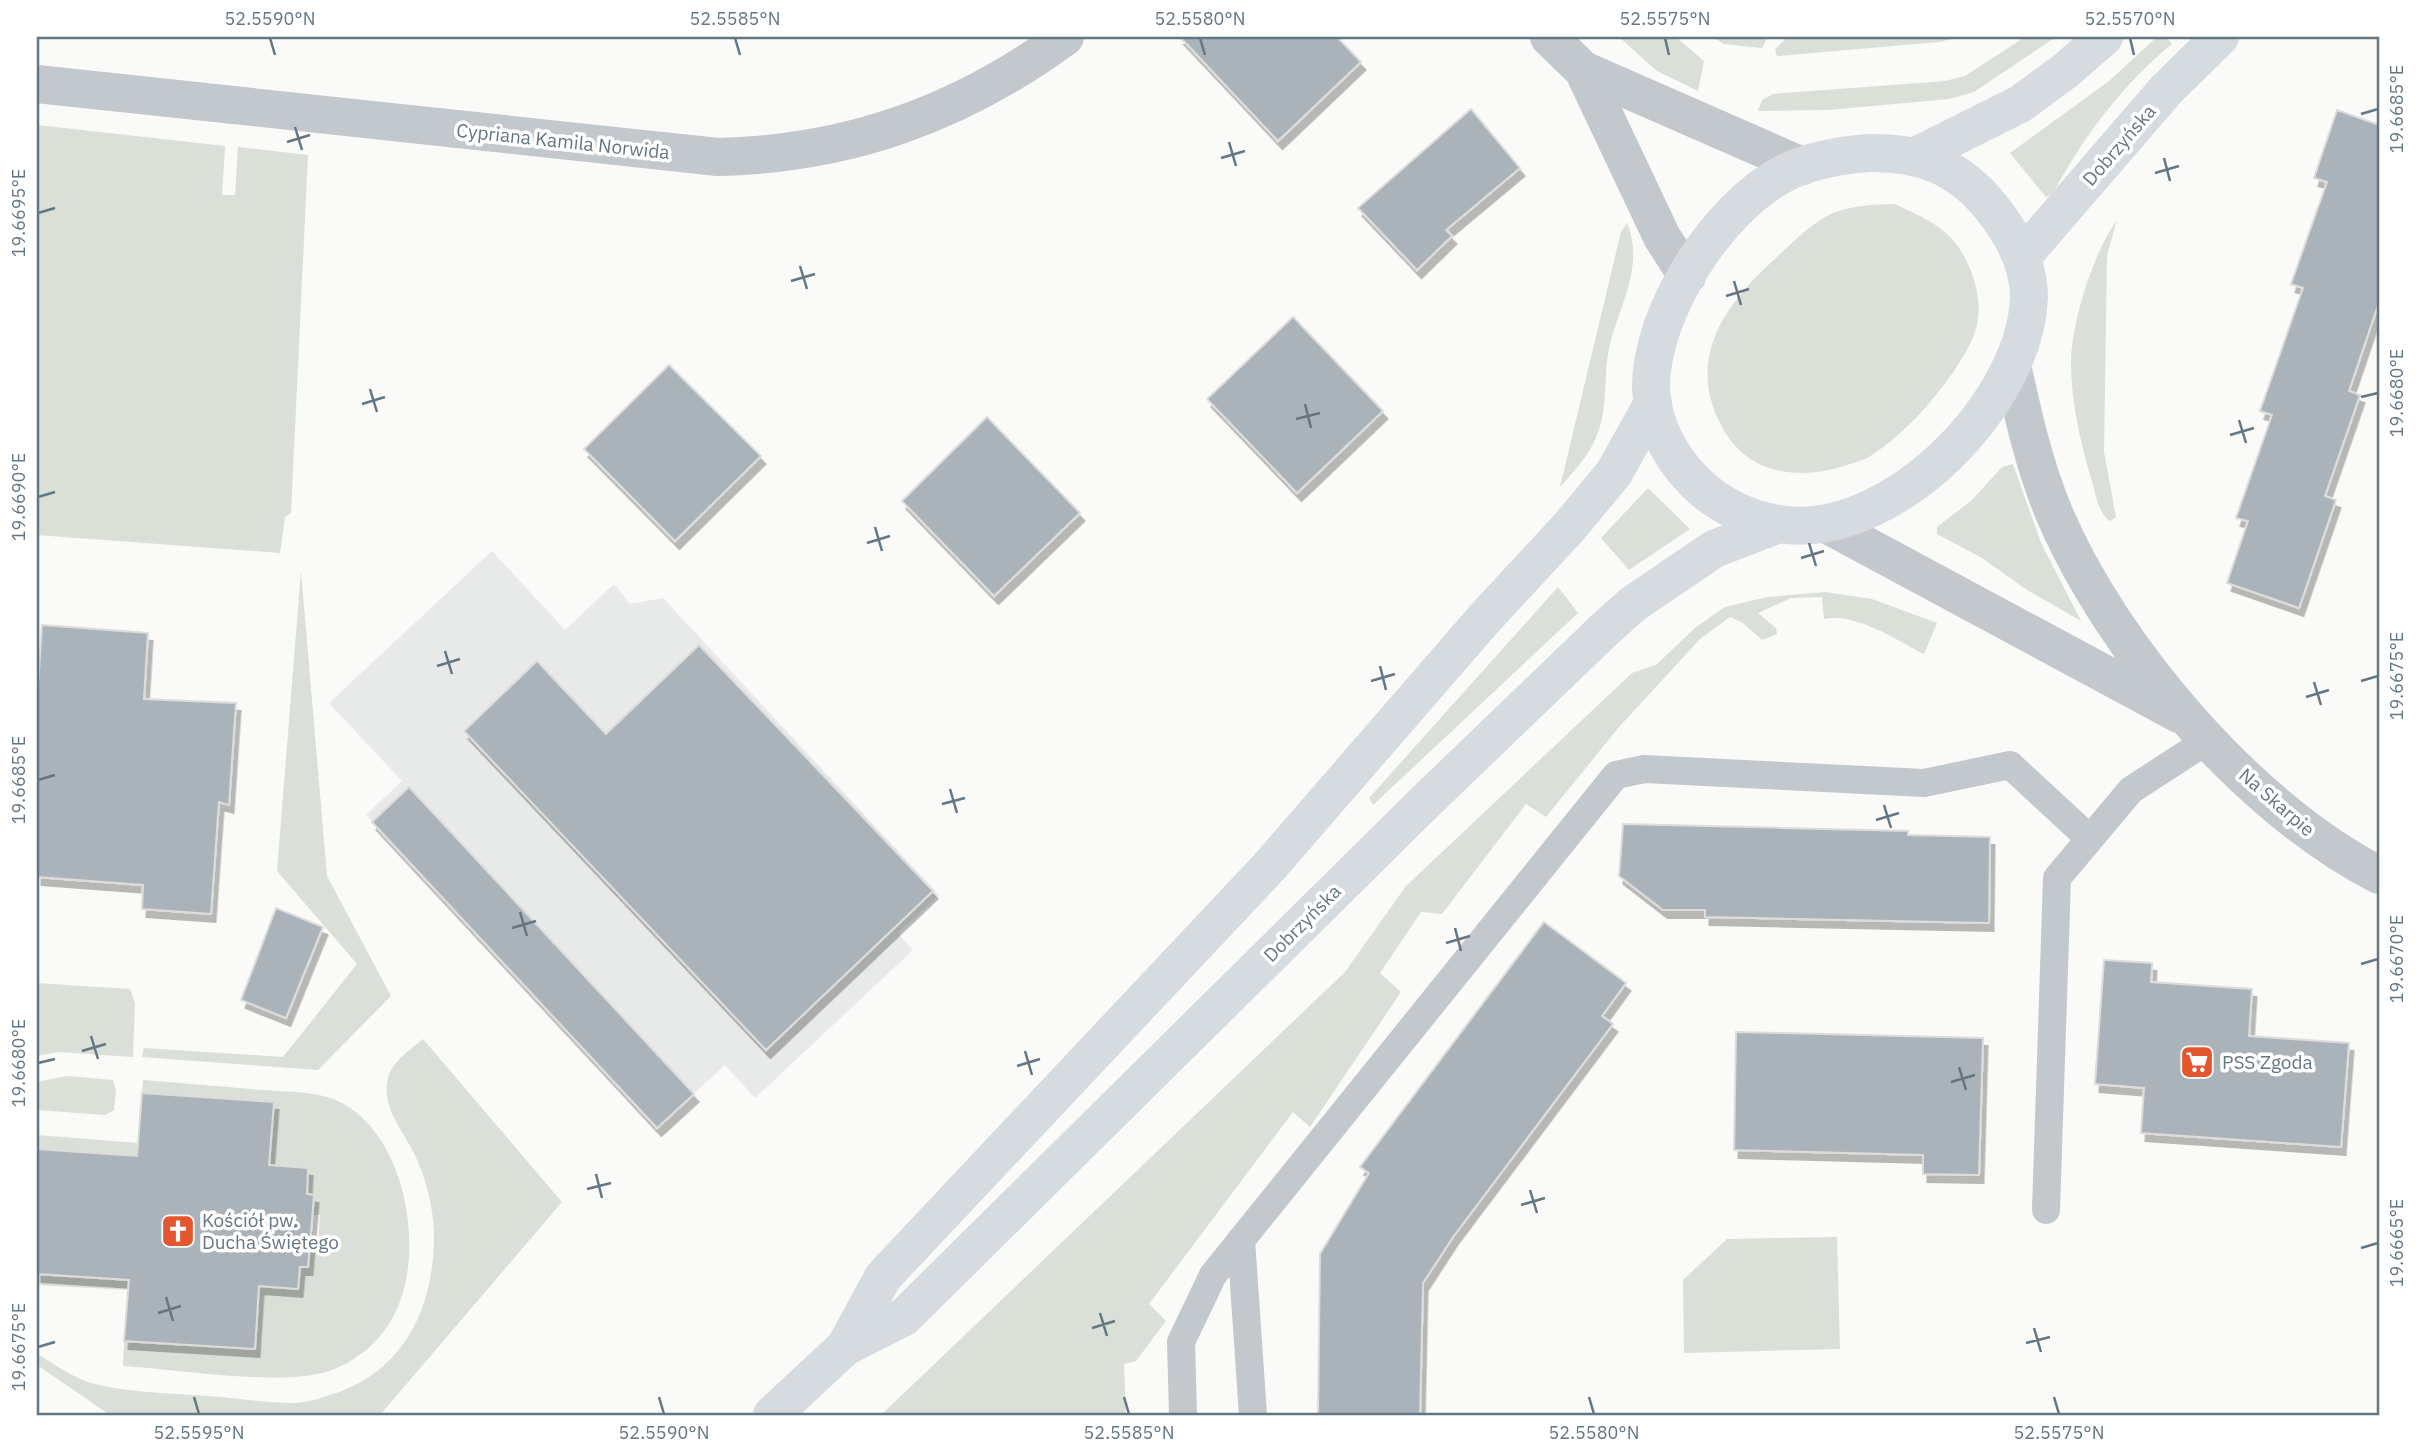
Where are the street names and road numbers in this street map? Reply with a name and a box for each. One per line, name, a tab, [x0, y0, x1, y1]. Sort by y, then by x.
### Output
street label: Dobrzyńska	[2077, 99, 2161, 191]
street label: Cypriana Kamila Norwida	[455, 118, 671, 164]
street label: Na Skarpie	[2234, 763, 2320, 841]
street label: Dobrzyńska	[1258, 879, 1346, 967]

